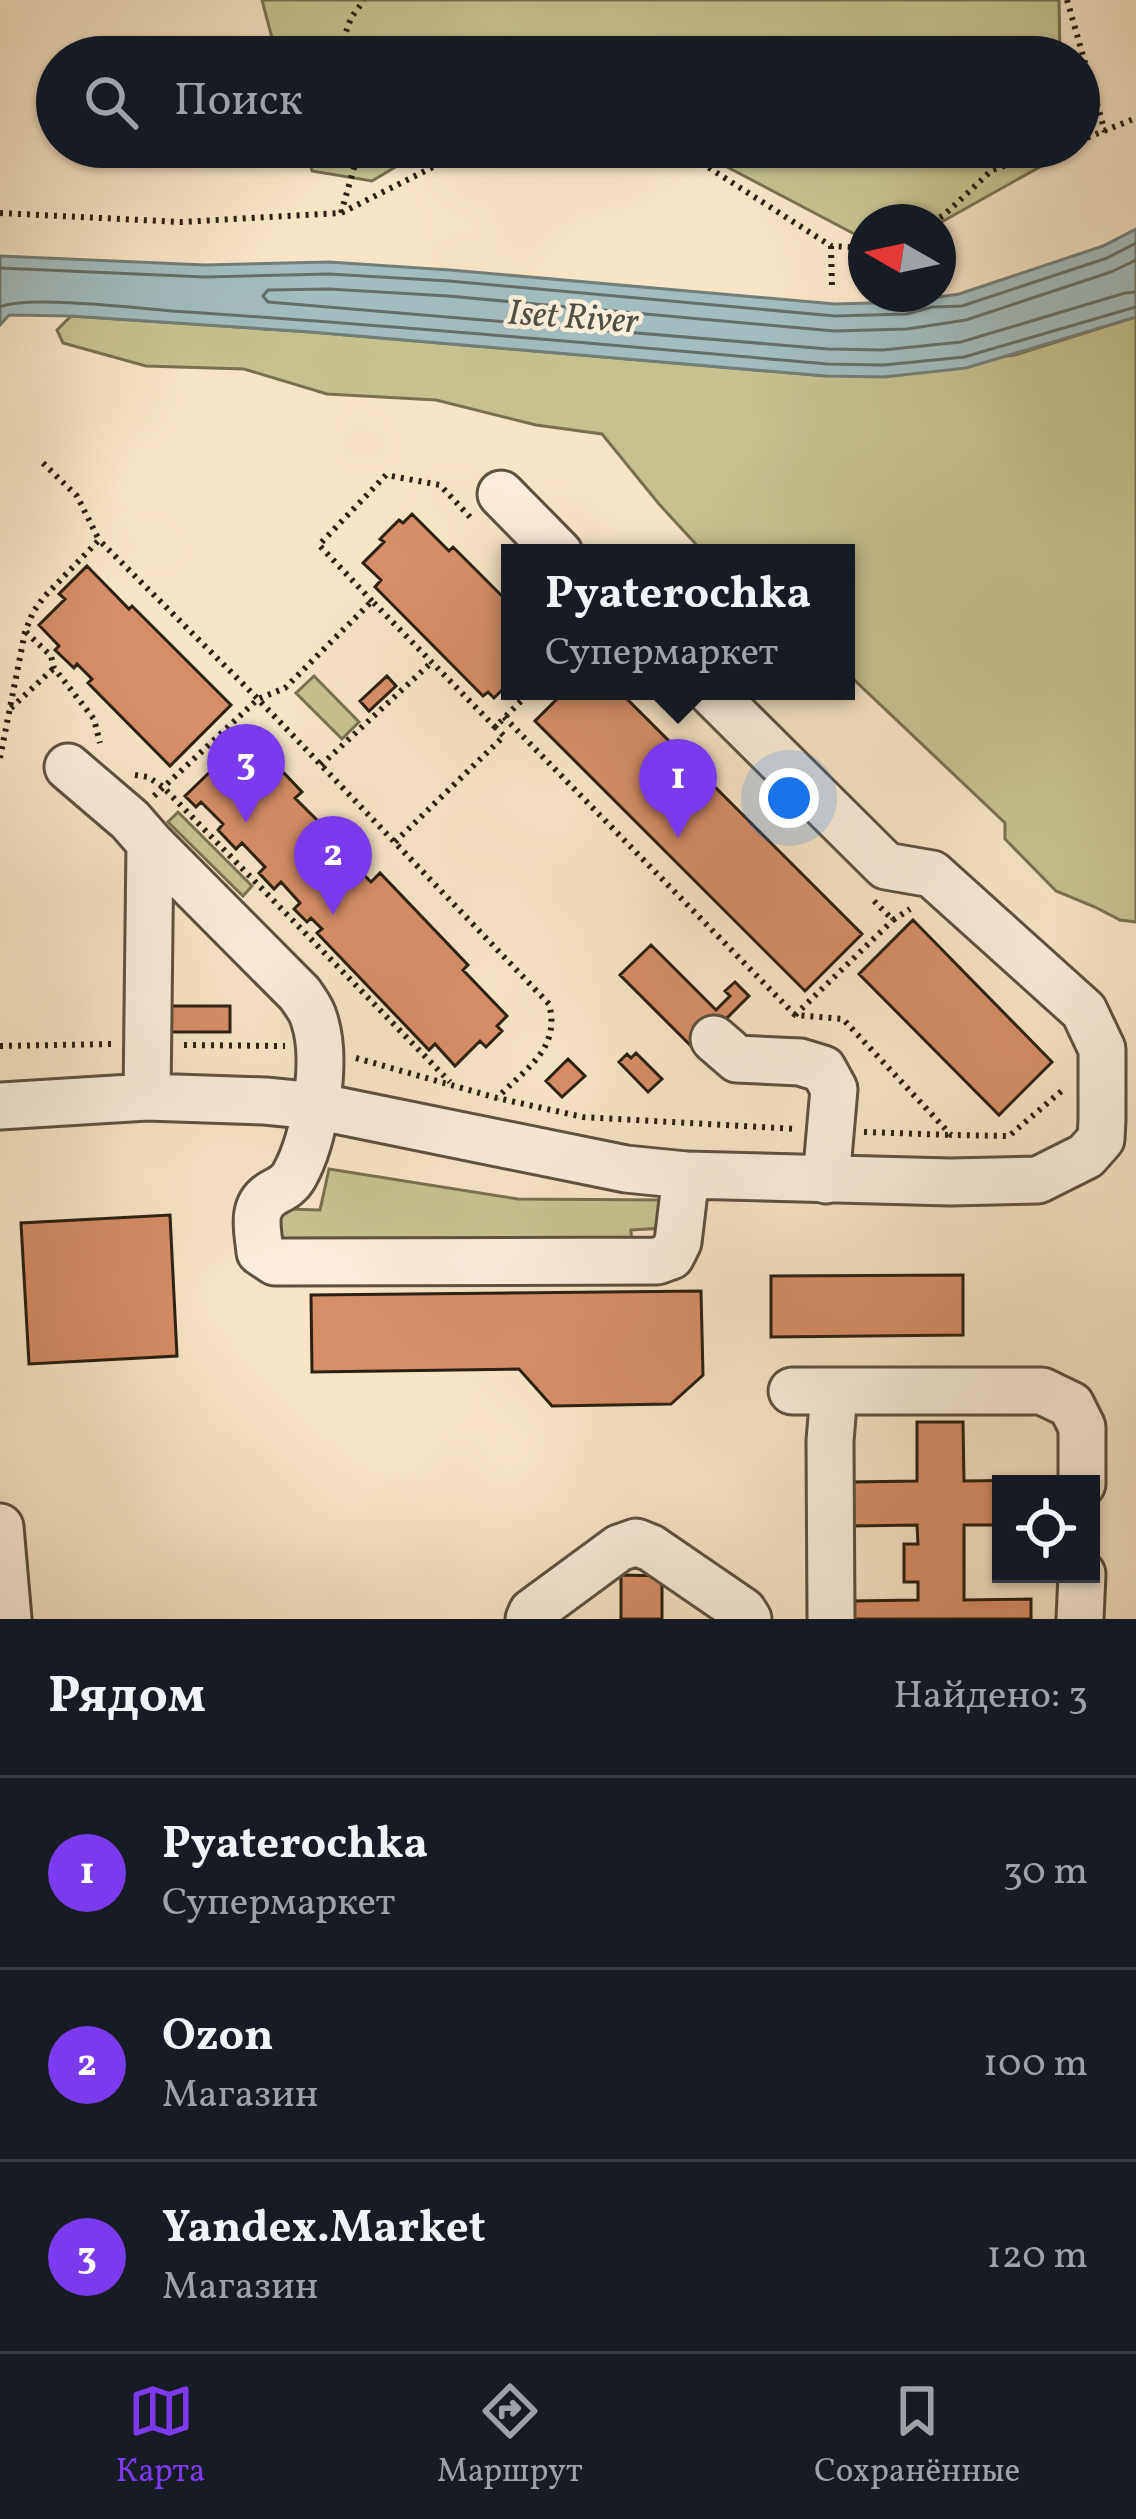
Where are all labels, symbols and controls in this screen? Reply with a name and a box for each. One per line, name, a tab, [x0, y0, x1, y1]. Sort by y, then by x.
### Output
search box	[36, 36, 1100, 168]
icon: search	[78, 69, 144, 135]
text: Поиск	[174, 71, 303, 134]
north arrow	[848, 204, 956, 312]
water label: Iset River	[506, 289, 641, 349]
popup	[501, 544, 855, 700]
text: Pyaterochka	[545, 564, 811, 627]
text: Супермаркет	[545, 627, 778, 681]
pin: 3	[207, 724, 285, 823]
pin: 1	[639, 739, 717, 838]
your location	[759, 768, 819, 828]
pin: 2	[294, 816, 372, 915]
map controls	[992, 1475, 1100, 1583]
button: locate	[992, 1475, 1100, 1583]
text: Рядом	[48, 1662, 206, 1733]
text: Найдено: 3	[893, 1670, 1088, 1724]
text: Pyaterochka	[162, 1814, 428, 1877]
text: 1	[79, 1846, 95, 1900]
text: 30 m	[1003, 1846, 1088, 1900]
text: Супермаркет	[162, 1877, 395, 1931]
text: Ozon	[162, 2006, 274, 2069]
text: 2	[77, 2038, 97, 2092]
text: 100 m	[983, 2038, 1088, 2092]
text: Магазин	[162, 2069, 319, 2123]
text: Yandex.Market	[162, 2198, 486, 2261]
text: 3	[77, 2230, 97, 2284]
text: 120 m	[987, 2230, 1088, 2284]
text: Магазин	[162, 2261, 319, 2315]
tab: Карта	[116, 2378, 205, 2496]
tab: Маршрут	[437, 2378, 583, 2496]
tab: Сохранённые	[814, 2378, 1020, 2496]

